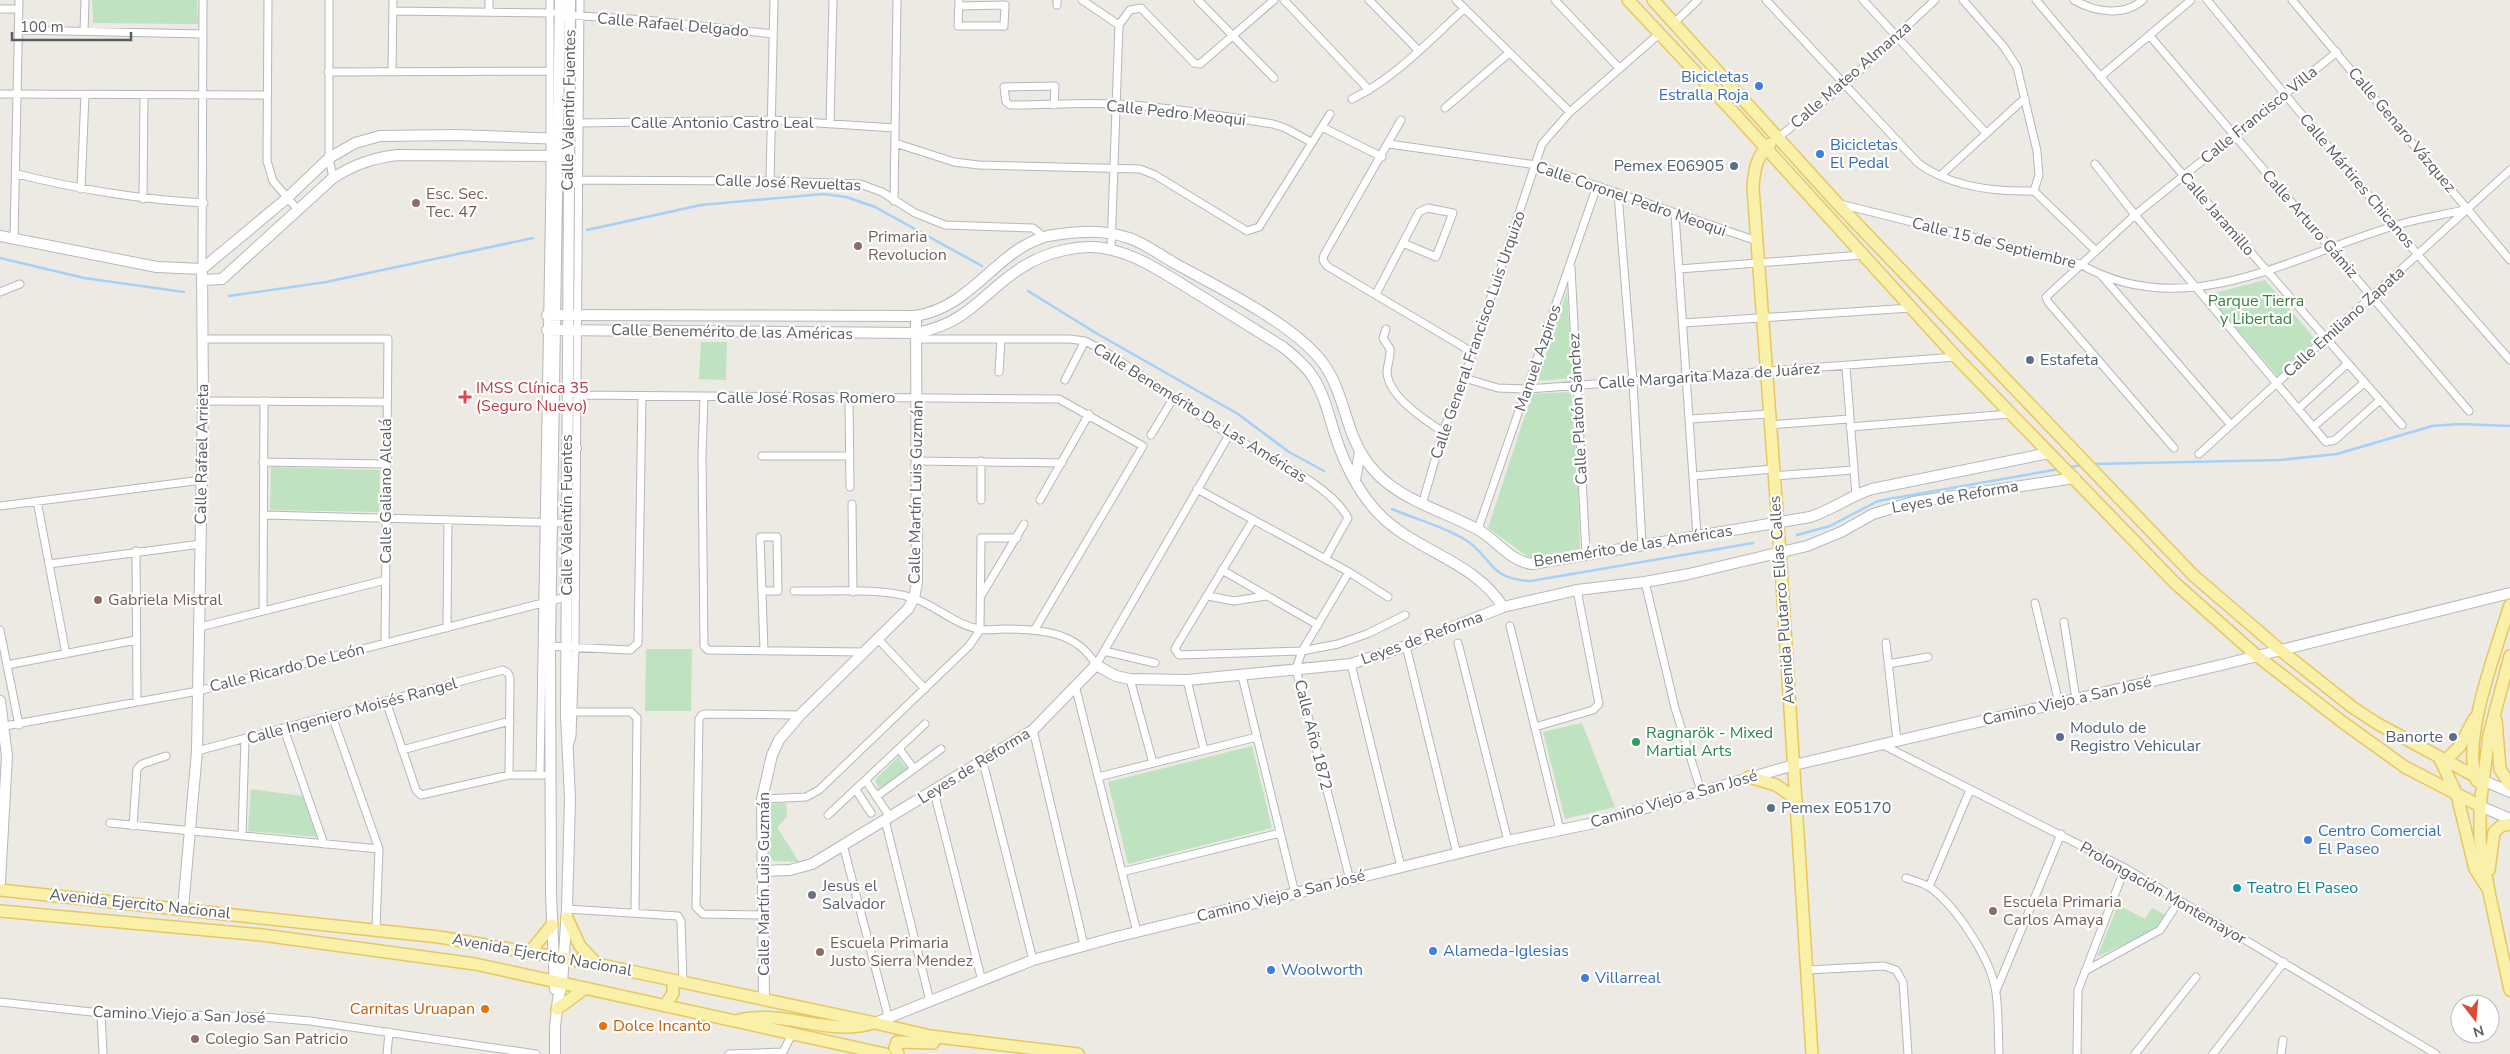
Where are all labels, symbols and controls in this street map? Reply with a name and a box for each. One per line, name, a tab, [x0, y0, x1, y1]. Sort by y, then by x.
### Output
street label: Calle Rafael Delgado	[596, 7, 750, 43]
scale bar	[12, 10, 131, 42]
street label: Calle Mateo Almanza	[1786, 16, 1916, 134]
text: 100 m	[20, 17, 64, 37]
street label: Calle Valentín Fuentes	[557, 29, 581, 191]
street label: Calle Francisco Villa	[2196, 61, 2322, 169]
street label: Calle Genaro Vázquez	[2343, 63, 2461, 197]
place label: Bicicletas Estralla Roja	[1659, 66, 1749, 106]
marker: Bicicletas Estralla Roja	[1753, 80, 1765, 92]
street label: Calle Pedro Meoqui	[1105, 95, 1247, 131]
street label: Calle Mártires Chicanos	[2294, 109, 2420, 253]
street label: Calle Antonio Castro Leal	[630, 112, 814, 134]
place label: Bicicletas El Pedal	[1830, 134, 1898, 174]
marker: Bicicletas El Pedal	[1814, 148, 1826, 160]
place label: Pemex E06905	[1614, 155, 1724, 177]
street label: Calle Coronel Pedro Meoqui	[1533, 156, 1729, 242]
marker: Pemex E06905	[1728, 160, 1740, 172]
street label: Calle Arturo Gámiz	[2257, 165, 2363, 283]
street label: Calle Jaramillo	[2174, 167, 2260, 261]
street label: Calle José Revueltas	[714, 169, 862, 197]
place label: Esc. Sec. Tec. 47	[426, 183, 488, 223]
marker: Esc. Sec. Tec. 47	[410, 197, 422, 209]
street label: Calle General Francisco Luis Urquizo	[1425, 208, 1531, 462]
street label: Calle 15 de Septiembre	[1909, 212, 2079, 274]
place label: Primaria Revolucion	[868, 226, 947, 266]
marker: Primaria Revolucion	[852, 240, 864, 252]
street label: Calle Emiliano Zapata	[2279, 261, 2409, 383]
park label: Parque Tierra y Libertad	[2208, 290, 2304, 330]
street label: Manuel Azpiros	[1509, 302, 1567, 414]
street label: Calle Benemérito de las Américas	[611, 319, 853, 345]
street label: Calle Platón Sánchez	[1563, 333, 1593, 485]
street label: Calle Benemérito De Las Américas	[1089, 338, 1311, 488]
place label: Estafeta	[2040, 349, 2099, 371]
marker: Estafeta	[2024, 354, 2036, 366]
street label: Calle Margarita Maza de Juárez	[1597, 357, 1821, 395]
place label: IMSS Clínica 35 (Seguro Nuevo)	[476, 377, 589, 417]
street label: Calle Rafael Arrieta	[190, 383, 214, 525]
street label: Calle José Rosas Romero	[717, 387, 896, 409]
marker: IMSS Clínica 35 (Seguro Nuevo)	[458, 390, 472, 404]
street label: Calle Martín Luis Guzmán	[903, 400, 929, 584]
street label: Calle Galiano Alcalá	[375, 418, 397, 564]
street label: Calle Valentín Fuentes	[556, 434, 578, 596]
street label: Leyes de Reforma	[1890, 475, 2020, 519]
street label: Avenida Plutarco Elías Calles	[1764, 495, 1800, 705]
street label: Benemérito de las Américas	[1532, 519, 1734, 573]
place label: Gabriela Mistral	[108, 589, 222, 611]
marker: Gabriela Mistral	[92, 594, 104, 606]
street label: Leyes de Reforma	[1358, 606, 1486, 670]
street label: Calle Ricardo De León	[207, 638, 367, 698]
street label: Camino Viejo a San José	[1980, 671, 2154, 731]
street label: Calle Ingeniero Moisés Rangel	[244, 672, 460, 750]
street label: Calle Año 1872	[1289, 677, 1337, 793]
place label: Modulo de Registro Vehicular	[2070, 717, 2201, 757]
place label: Ragnarök - Mixed Martial Arts	[1646, 722, 1773, 762]
street label: Leyes de Reforma	[914, 723, 1034, 809]
place label: Banorte	[2386, 726, 2443, 748]
marker: Modulo de Registro Vehicular	[2054, 731, 2066, 743]
marker: Banorte	[2447, 731, 2459, 743]
marker: Ragnarök - Mixed Martial Arts	[1630, 736, 1642, 748]
street label: Camino Viejo a San José	[1588, 765, 1760, 833]
street label: Calle Martín Luis Guzmán	[753, 792, 775, 976]
place label: Pemex E05170	[1781, 797, 1891, 819]
marker: Pemex E05170	[1765, 802, 1777, 814]
place label: Centro Comercial El Paseo	[2318, 820, 2442, 860]
marker: Centro Comercial El Paseo	[2302, 834, 2314, 846]
street label: Prolongación Montemayor	[2076, 836, 2250, 950]
street label: Camino Viejo a San José	[1194, 864, 1368, 928]
place label: Jesus el Salvador	[821, 875, 886, 915]
place label: Teatro El Paseo	[2247, 877, 2358, 899]
marker: Teatro El Paseo	[2231, 882, 2243, 894]
street label: Avenida Ejercito Nacional	[48, 884, 232, 924]
marker: Jesus el Salvador	[806, 889, 818, 901]
place label: Escuela Primaria Carlos Amaya	[2003, 891, 2122, 931]
marker: Escuela Primaria Carlos Amaya	[1987, 905, 1999, 917]
street label: Avenida Ejercito Nacional	[450, 928, 634, 982]
place label: Escuela Primaria Justo Sierra Mendez	[829, 932, 973, 972]
place label: Alameda-Iglesias	[1443, 940, 1569, 962]
marker: Alameda-Iglesias	[1427, 945, 1439, 957]
marker: Escuela Primaria Justo Sierra Mendez	[814, 946, 826, 958]
place label: Woolworth	[1281, 959, 1363, 981]
marker: Woolworth	[1265, 964, 1277, 976]
place label: Villarreal	[1594, 967, 1661, 989]
marker: Villarreal	[1579, 972, 1591, 984]
north arrow	[2450, 994, 2500, 1044]
place label: Carnitas Uruapan	[350, 998, 475, 1020]
street label: Camino Viejo a San José	[92, 1001, 266, 1029]
marker: Carnitas Uruapan	[479, 1003, 491, 1015]
place label: Dolce Incanto	[613, 1015, 711, 1037]
marker: Dolce Incanto	[597, 1020, 609, 1032]
text: N	[2471, 1020, 2486, 1042]
place label: Colegio San Patricio	[205, 1028, 348, 1050]
marker: Colegio San Patricio	[189, 1033, 201, 1045]

